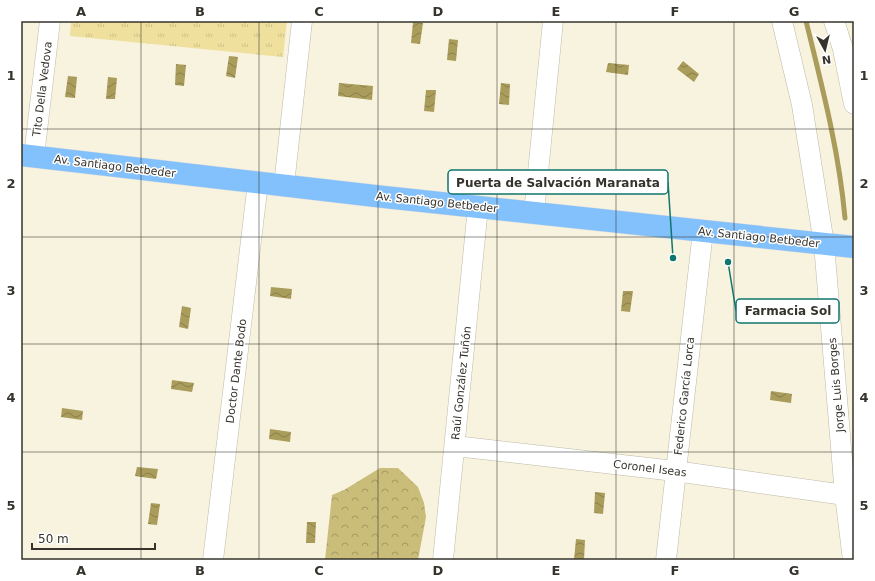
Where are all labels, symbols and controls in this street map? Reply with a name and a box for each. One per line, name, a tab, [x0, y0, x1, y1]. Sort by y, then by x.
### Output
text: A	[76, 4, 86, 19]
text: B	[195, 4, 205, 19]
text: C	[314, 4, 324, 19]
text: D	[433, 4, 444, 19]
text: E	[552, 4, 560, 19]
text: F	[671, 4, 679, 19]
text: G	[789, 4, 799, 19]
north arrow	[805, 30, 845, 70]
street label: Tito Della Vedova	[30, 41, 55, 138]
text: N	[821, 52, 832, 66]
text: 1	[6, 68, 16, 83]
text: 1	[859, 68, 869, 83]
street label: Av. Santiago Betbeder	[54, 153, 177, 180]
callout: Puerta de Salvación Maranata	[448, 170, 668, 194]
text: 2	[6, 176, 16, 191]
text: Puerta de Salvación Maranata	[456, 176, 660, 190]
text: 2	[859, 176, 869, 191]
street label: Av. Santiago Betbeder	[376, 190, 499, 215]
street label: Av. Santiago Betbeder	[698, 225, 821, 250]
text: 3	[6, 283, 16, 298]
text: 3	[859, 283, 869, 298]
callout: Farmacia Sol	[736, 299, 839, 323]
text: Farmacia Sol	[745, 304, 831, 318]
street label: Doctor Dante Bodo	[224, 318, 249, 424]
street label: Raúl González Tuñón	[449, 326, 474, 441]
street label: Federico García Lorca	[672, 336, 697, 456]
street label: Jorge Luis Borges	[826, 337, 847, 434]
text: 4	[6, 390, 16, 405]
text: 4	[859, 390, 869, 405]
street label: Coronel Iseas	[612, 458, 688, 479]
text: 5	[6, 498, 16, 513]
text: 5	[859, 498, 869, 513]
scale bar	[32, 525, 155, 551]
text: 50 m	[38, 532, 69, 546]
text: A	[76, 563, 86, 578]
text: B	[195, 563, 205, 578]
text: C	[314, 563, 324, 578]
text: D	[433, 563, 444, 578]
text: E	[552, 563, 560, 578]
text: F	[671, 563, 679, 578]
text: G	[789, 563, 799, 578]

